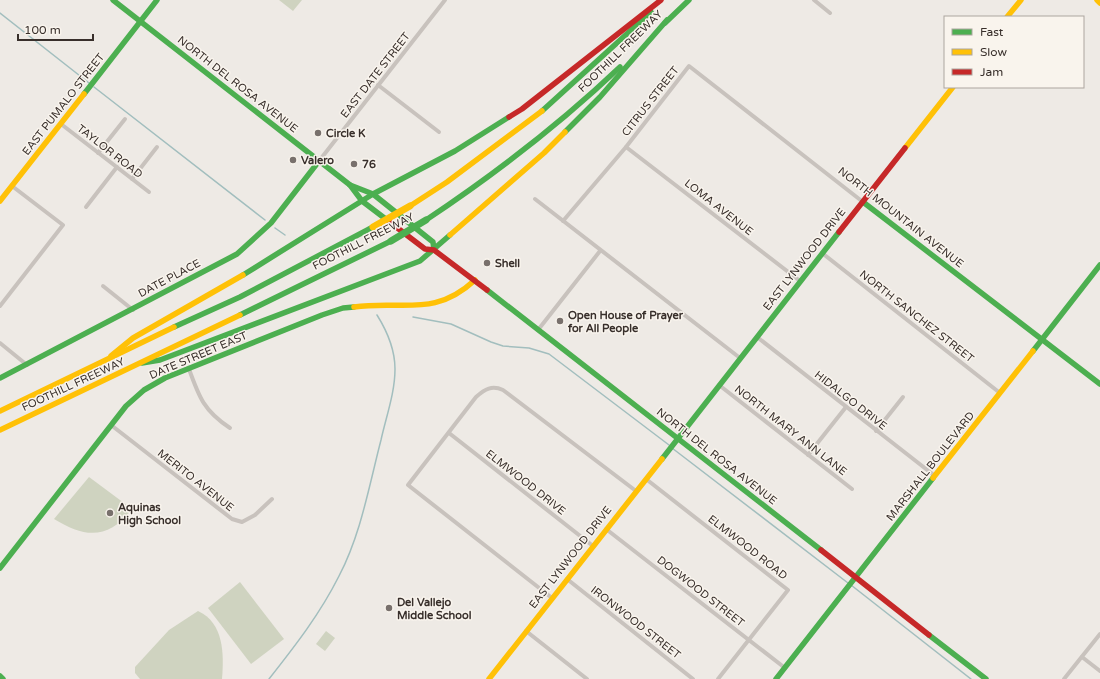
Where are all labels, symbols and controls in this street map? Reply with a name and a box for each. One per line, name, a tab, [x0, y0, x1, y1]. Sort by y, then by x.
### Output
street label: FOOTHILL FREEWAY	[576, 8, 665, 95]
scale bar	[18, 16, 93, 42]
legend	[944, 16, 1084, 88]
text: 100 m	[24, 23, 61, 37]
text: Fast	[980, 25, 1004, 39]
street label: EAST DATE STREET	[338, 30, 413, 121]
street label: NORTH DEL ROSA AVENUE	[175, 33, 300, 135]
text: Slow	[980, 45, 1007, 59]
street label: EAST PUMALO STREET	[20, 51, 107, 158]
street label: CITRUS STREET	[619, 64, 682, 139]
text: Jam	[980, 65, 1003, 79]
street label: TAYLOR ROAD	[74, 122, 145, 181]
place label: Circle K	[326, 127, 366, 140]
marker: Circle K	[313, 128, 323, 138]
place label: Valero	[301, 154, 334, 167]
marker: Valero	[288, 155, 298, 165]
place label: 76	[362, 158, 376, 171]
marker: 76	[349, 159, 359, 169]
street label: NORTH MOUNTAIN AVENUE	[835, 164, 966, 270]
street label: LOMA AVENUE	[682, 177, 756, 238]
street label: EAST LYNWOOD DRIVE	[760, 206, 848, 313]
street label: FOOTHILL FREEWAY	[310, 210, 416, 273]
street label: DATE PLACE	[136, 257, 202, 300]
place label: Shell	[495, 257, 520, 270]
marker: Shell	[482, 258, 492, 268]
street label: NORTH SANCHEZ STREET	[857, 268, 977, 365]
place label: Open House of Prayer for All People	[567, 309, 684, 336]
marker: Open House of Prayer for All People	[555, 316, 565, 326]
street label: DATE STREET EAST	[147, 329, 249, 382]
street label: FOOTHILL FREEWAY	[20, 355, 127, 414]
street label: HIDALGO DRIVE	[812, 368, 889, 433]
street label: NORTH MARY ANN LANE	[732, 383, 849, 478]
street label: NORTH DEL ROSA AVENUE	[654, 405, 779, 507]
street label: MARSHALL BOULEVARD	[884, 409, 977, 524]
street label: MERITO AVENUE	[155, 447, 236, 514]
street label: ELMWOOD DRIVE	[483, 447, 568, 518]
place label: Aquinas High School	[118, 501, 181, 528]
street label: EAST LYNWOOD DRIVE	[526, 504, 614, 611]
marker: Aquinas High School	[105, 508, 115, 518]
street label: ELMWOOD ROAD	[705, 512, 790, 582]
street label: DOGWOOD STREET	[654, 553, 747, 630]
street label: IRONWOOD STREET	[588, 583, 683, 662]
place label: Del Vallejo Middle School	[397, 596, 472, 622]
marker: Del Vallejo Middle School	[384, 603, 394, 613]

